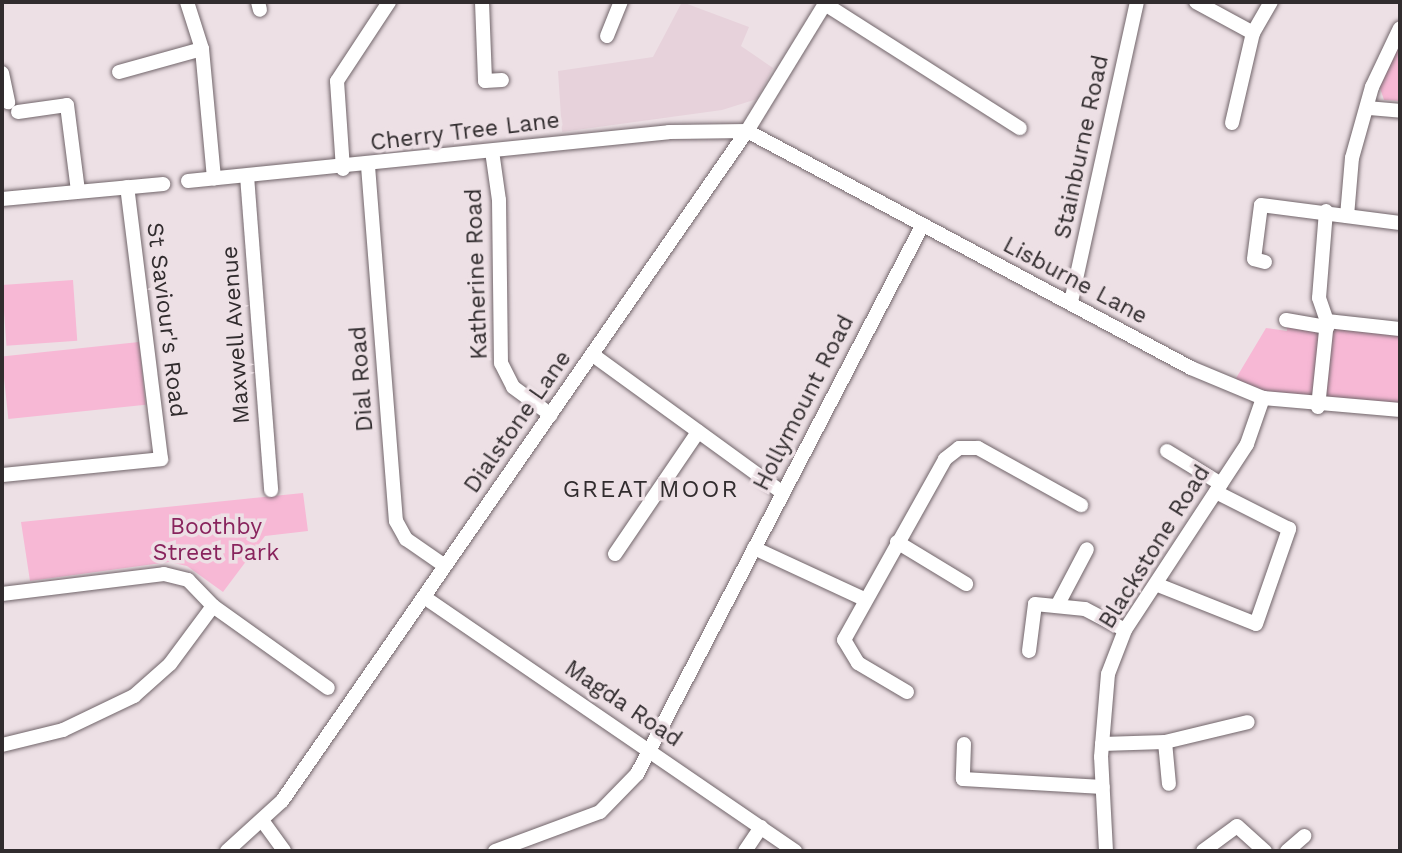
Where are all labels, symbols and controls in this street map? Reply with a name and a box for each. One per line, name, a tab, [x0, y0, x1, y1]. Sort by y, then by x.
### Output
street label: Stainburne Road	[1049, 53, 1115, 241]
street label: Cherry Tree Lane	[368, 107, 562, 157]
street label: Katherine Road	[460, 188, 494, 360]
street label: St Saviour's Road	[140, 221, 192, 419]
street label: Lisburne Lane	[998, 231, 1152, 331]
street label: Maxwell Avenue	[216, 244, 256, 426]
street label: Hollymount Road	[748, 311, 860, 495]
street label: Dial Road	[345, 325, 379, 433]
street label: Dialstone Lane	[459, 345, 577, 499]
street label: Blackstone Road	[1094, 460, 1216, 634]
district label: GREAT MOOR	[564, 476, 738, 504]
park label: Boothby Street Park	[153, 513, 279, 567]
street label: Magda Road	[559, 654, 687, 754]

